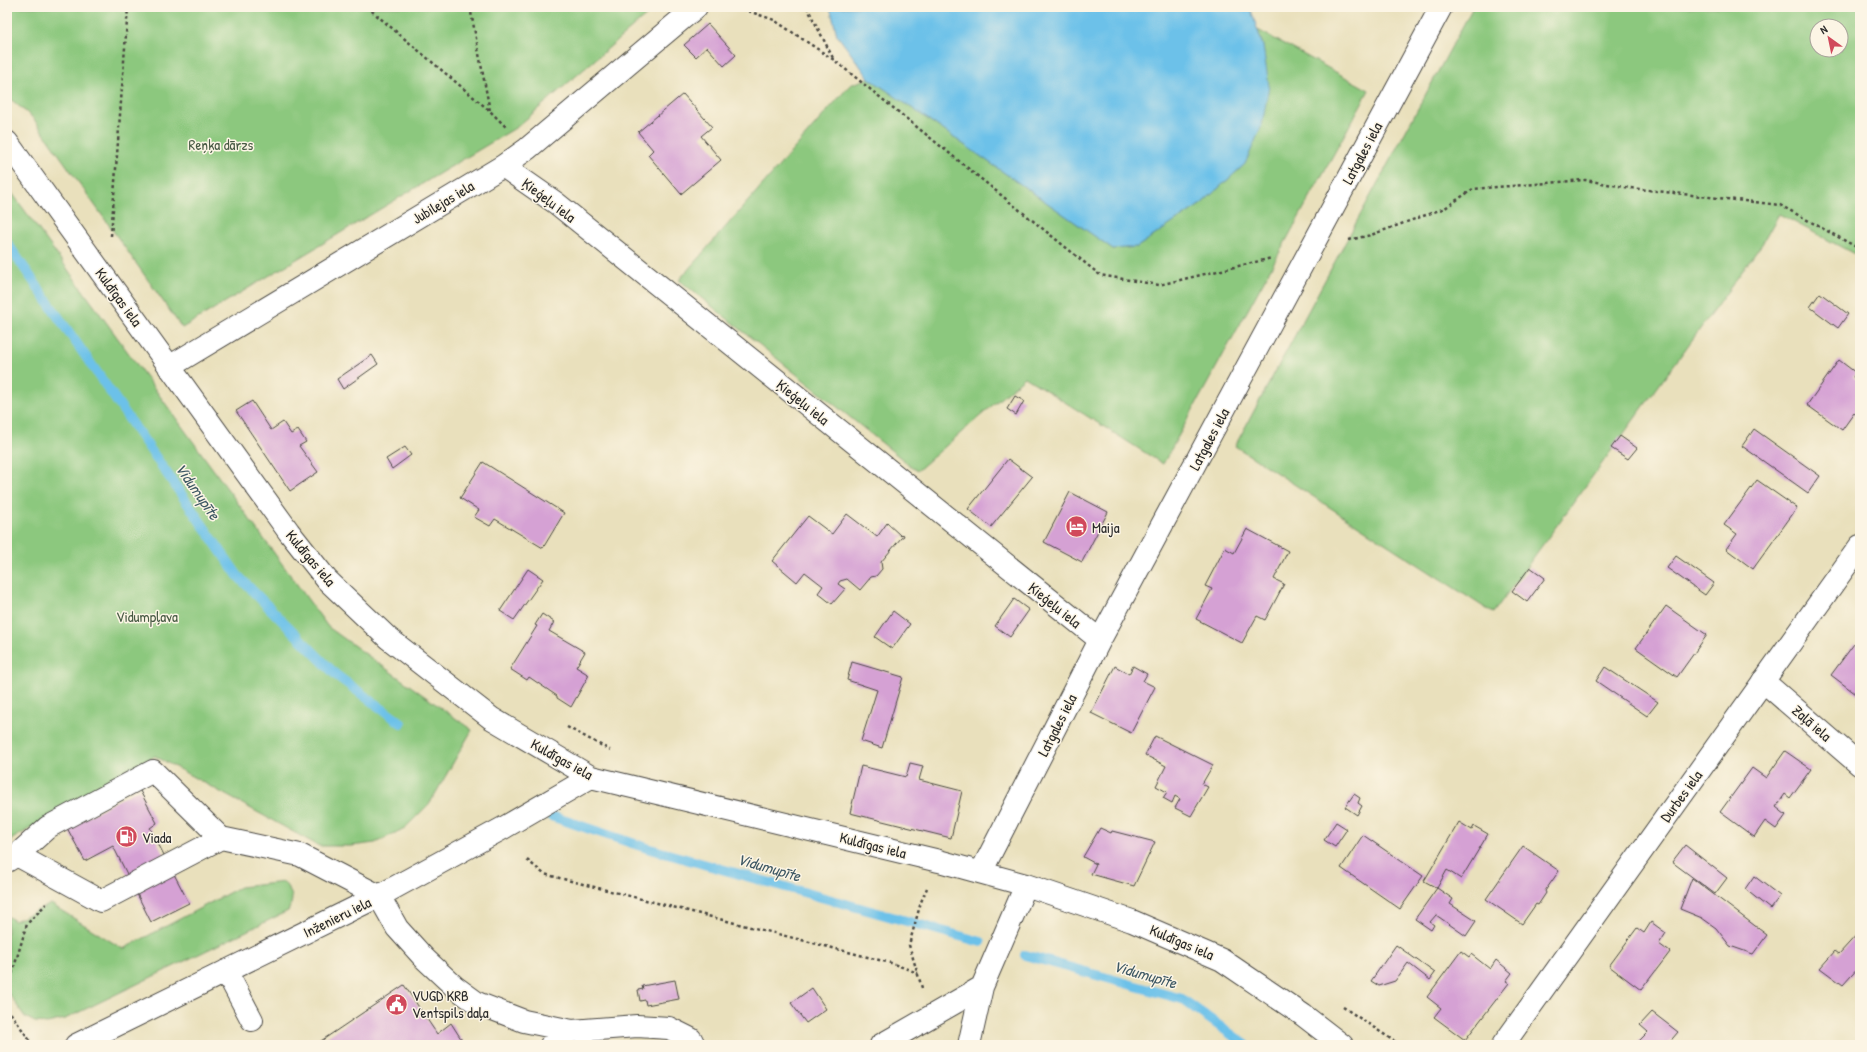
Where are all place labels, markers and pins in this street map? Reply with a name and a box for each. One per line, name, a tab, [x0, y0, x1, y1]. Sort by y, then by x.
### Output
hotel icon: Maija	[1063, 514, 1089, 540]
place label: Maija	[1092, 517, 1120, 538]
fuel station icon: Viada	[114, 824, 140, 850]
place label: Viada	[142, 827, 172, 848]
place label: VUGD KRB Ventspils daļa	[412, 985, 489, 1023]
public building icon: VUGD KRB Ventspils daļa	[384, 991, 410, 1017]

